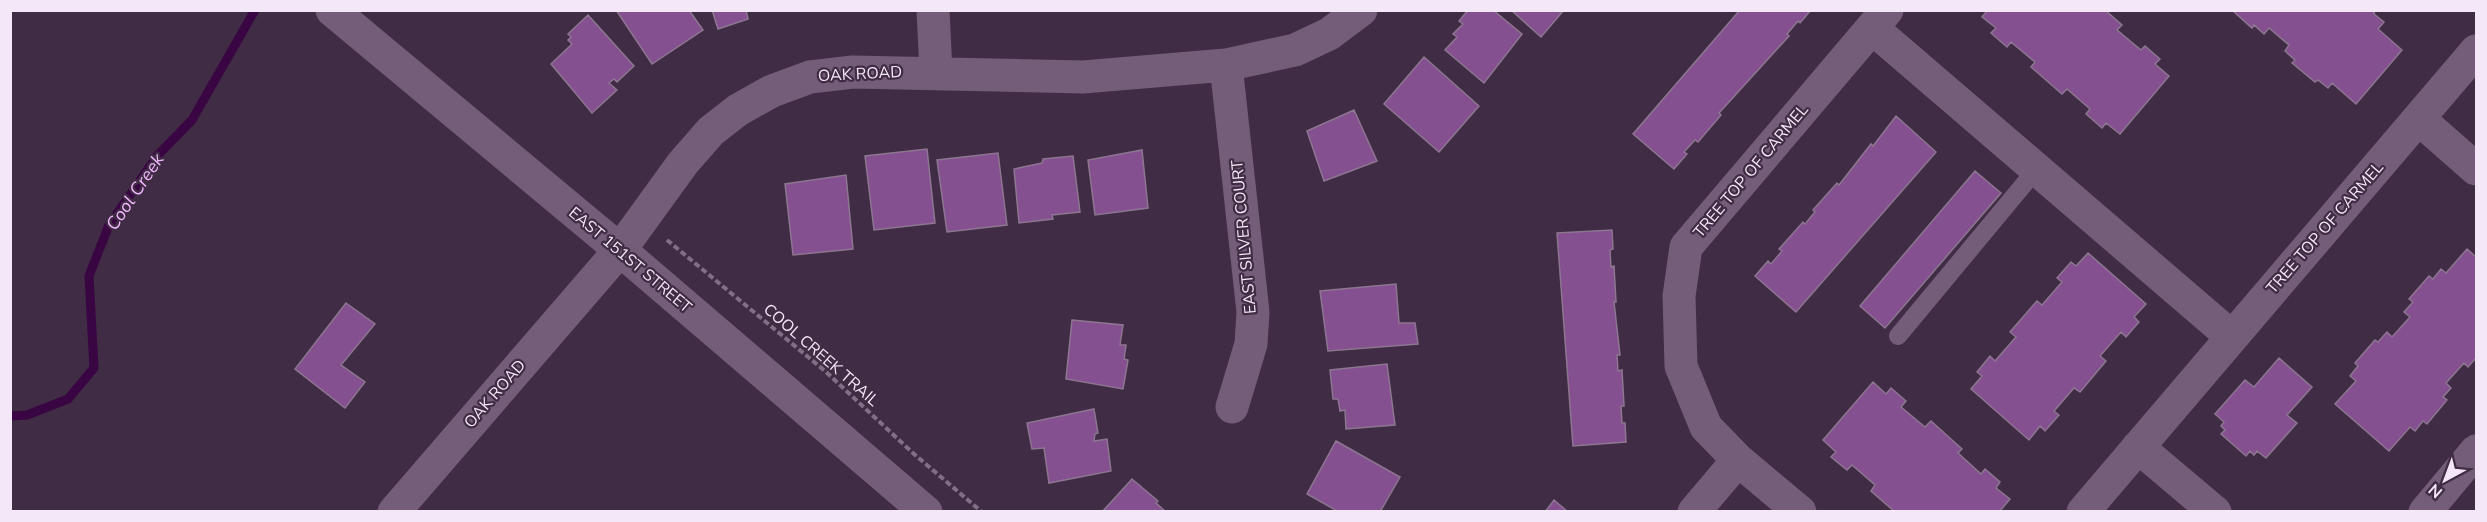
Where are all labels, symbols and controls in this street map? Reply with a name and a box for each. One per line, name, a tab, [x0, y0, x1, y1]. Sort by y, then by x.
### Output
street label: OAK ROAD	[817, 61, 903, 87]
street label: TREE TOP OF CARMEL	[1688, 99, 1814, 243]
water label: Cool Creek	[100, 148, 170, 235]
street label: TREE TOP OF CARMEL	[2262, 157, 2389, 299]
street label: EAST SILVER COURT	[1226, 159, 1262, 315]
street label: EAST 151ST STREET	[564, 202, 696, 318]
street label: COOL CREEK TRAIL	[758, 299, 884, 412]
street label: OAK ROAD	[459, 355, 531, 433]
north arrow	[2415, 450, 2475, 510]
text: N	[2424, 478, 2448, 503]

